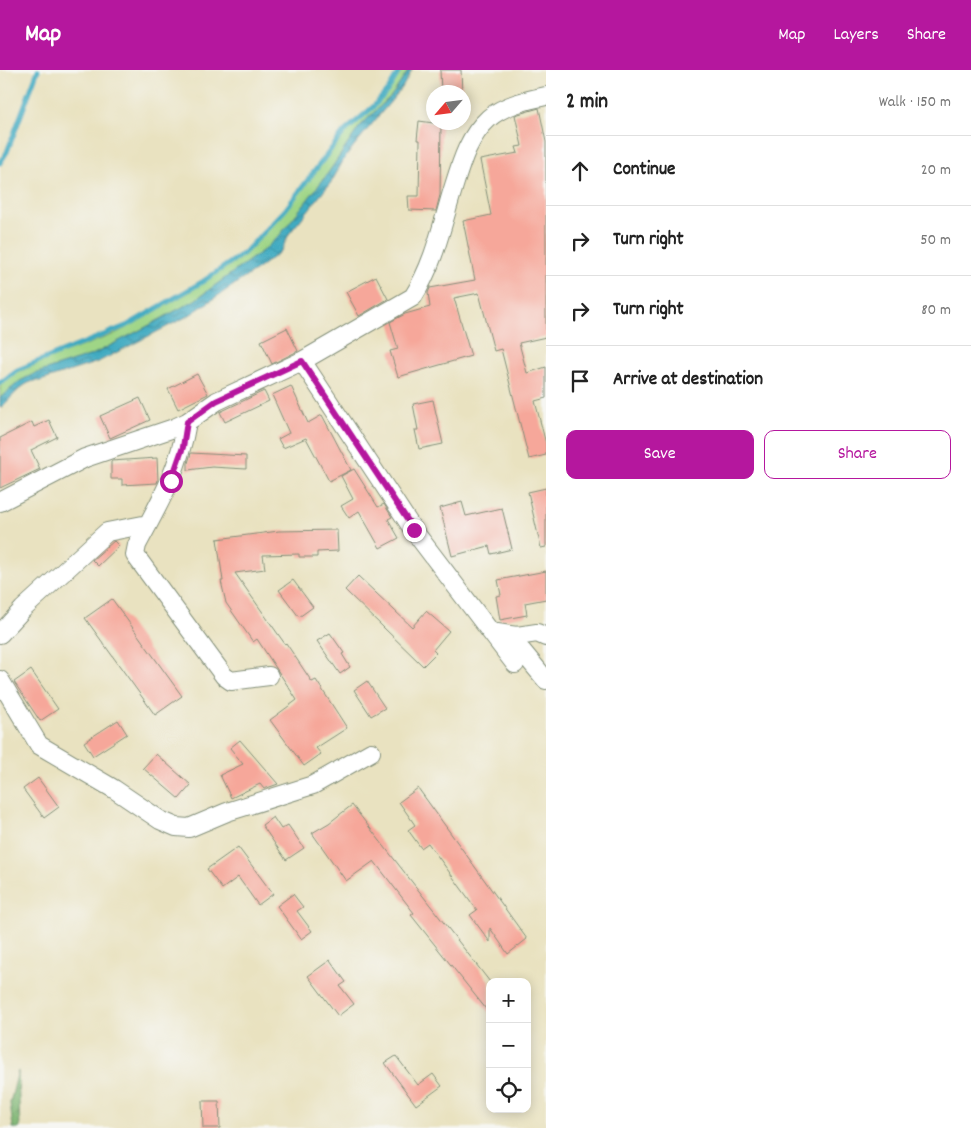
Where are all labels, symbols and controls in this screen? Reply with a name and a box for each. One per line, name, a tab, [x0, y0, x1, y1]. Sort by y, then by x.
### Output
text: Map	[25, 18, 61, 52]
text: Map	[778, 23, 805, 48]
text: Layers	[833, 23, 879, 48]
text: Share	[907, 23, 946, 48]
north arrow	[426, 85, 471, 130]
text: 2 min	[566, 88, 608, 118]
text: Walk · 150 m	[879, 91, 951, 114]
icon: ahead	[566, 157, 594, 185]
text: Continue	[613, 157, 675, 184]
text: 20 m	[921, 159, 951, 182]
icon: right	[566, 227, 594, 255]
text: Turn right	[613, 227, 684, 254]
text: 50 m	[920, 229, 951, 252]
icon: right	[566, 297, 594, 325]
text: Turn right	[613, 297, 684, 324]
text: 80 m	[921, 299, 951, 322]
icon: arrive	[566, 367, 594, 395]
text: Arrive at destination	[613, 367, 763, 394]
button: Save	[566, 430, 754, 479]
button: Share	[764, 430, 951, 479]
route start	[160, 470, 183, 493]
route end	[403, 519, 426, 542]
map controls	[486, 978, 531, 1113]
button: +	[486, 978, 531, 1023]
button: −	[486, 1023, 531, 1068]
button: locate	[486, 1068, 531, 1113]

